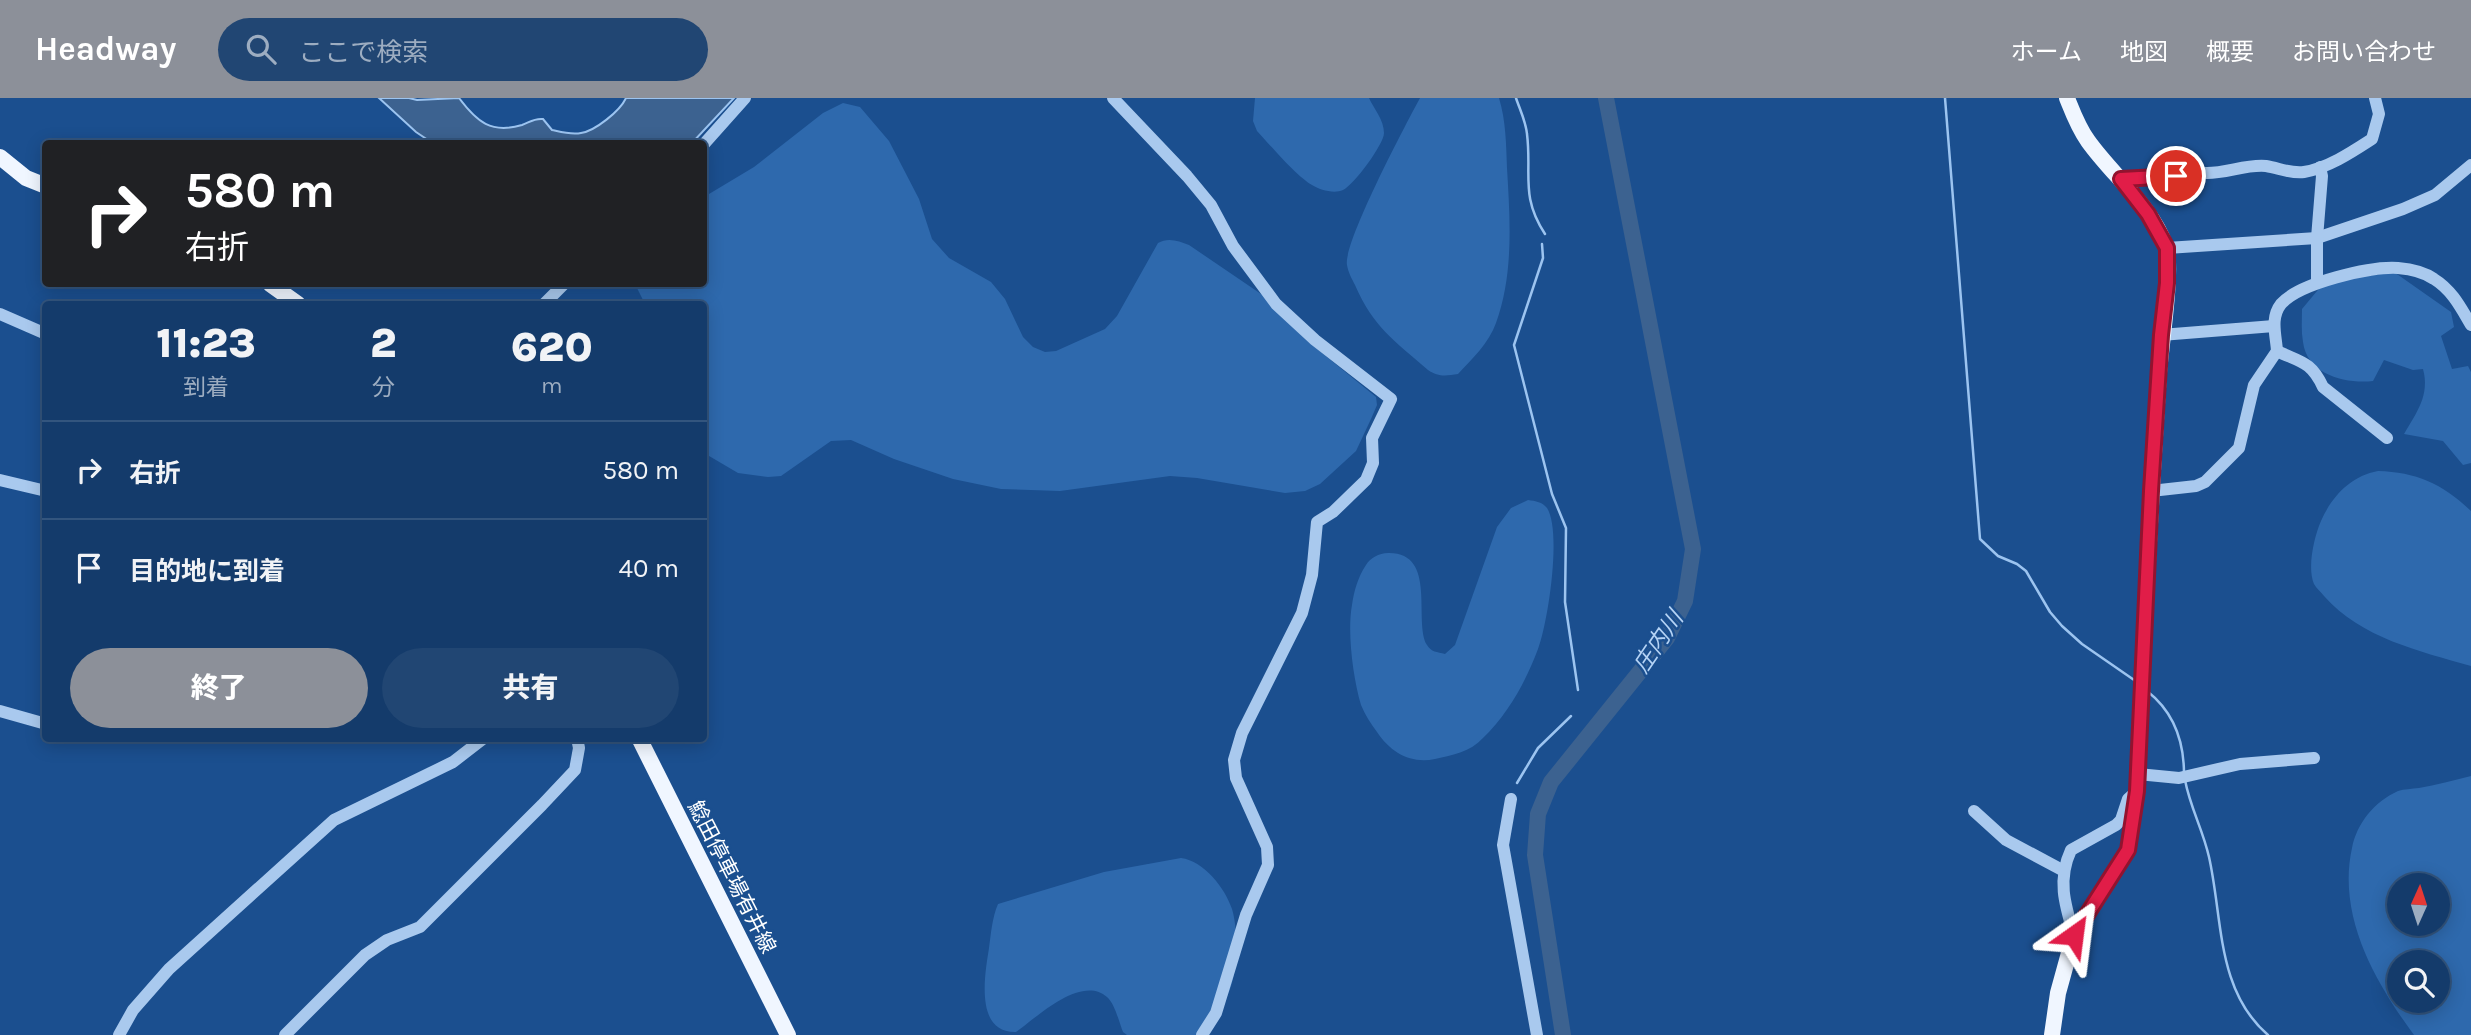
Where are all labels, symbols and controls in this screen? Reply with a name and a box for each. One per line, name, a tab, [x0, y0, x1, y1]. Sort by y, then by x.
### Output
search box	[218, 18, 708, 81]
text: Headway	[35, 30, 176, 68]
icon: search	[242, 30, 280, 68]
text: ここで検索	[298, 37, 428, 68]
text: ホーム	[2011, 38, 2082, 66]
text: 地図	[2120, 38, 2168, 66]
text: 概要	[2206, 38, 2254, 66]
text: お問い合わせ	[2292, 38, 2436, 66]
pin	[2146, 146, 2206, 206]
icon: arrive	[2157, 157, 2195, 195]
text: 580 m	[185, 162, 335, 219]
icon: right	[70, 168, 161, 259]
text: 右折	[185, 229, 249, 266]
text: 11:23	[156, 318, 256, 368]
text: 2	[370, 318, 397, 368]
text: 620	[511, 322, 593, 372]
text: m	[541, 372, 563, 399]
text: 到着	[183, 374, 229, 401]
text: 分	[372, 374, 395, 401]
icon: right	[70, 451, 108, 489]
text: 580 m	[602, 455, 679, 486]
text: 右折	[129, 458, 181, 489]
icon: arrive	[70, 549, 108, 587]
text: 40 m	[619, 553, 679, 584]
text: 目的地に到着	[129, 556, 285, 587]
water label: 庄内川	[1628, 603, 1690, 678]
button: 終了	[70, 648, 368, 728]
button: 共有	[382, 648, 679, 728]
street label: 鯰田停車場有井線	[683, 797, 781, 957]
north arrow	[2387, 873, 2450, 936]
map controls	[2387, 873, 2450, 1013]
position arrow	[2037, 898, 2111, 972]
button: search	[2387, 950, 2450, 1013]

